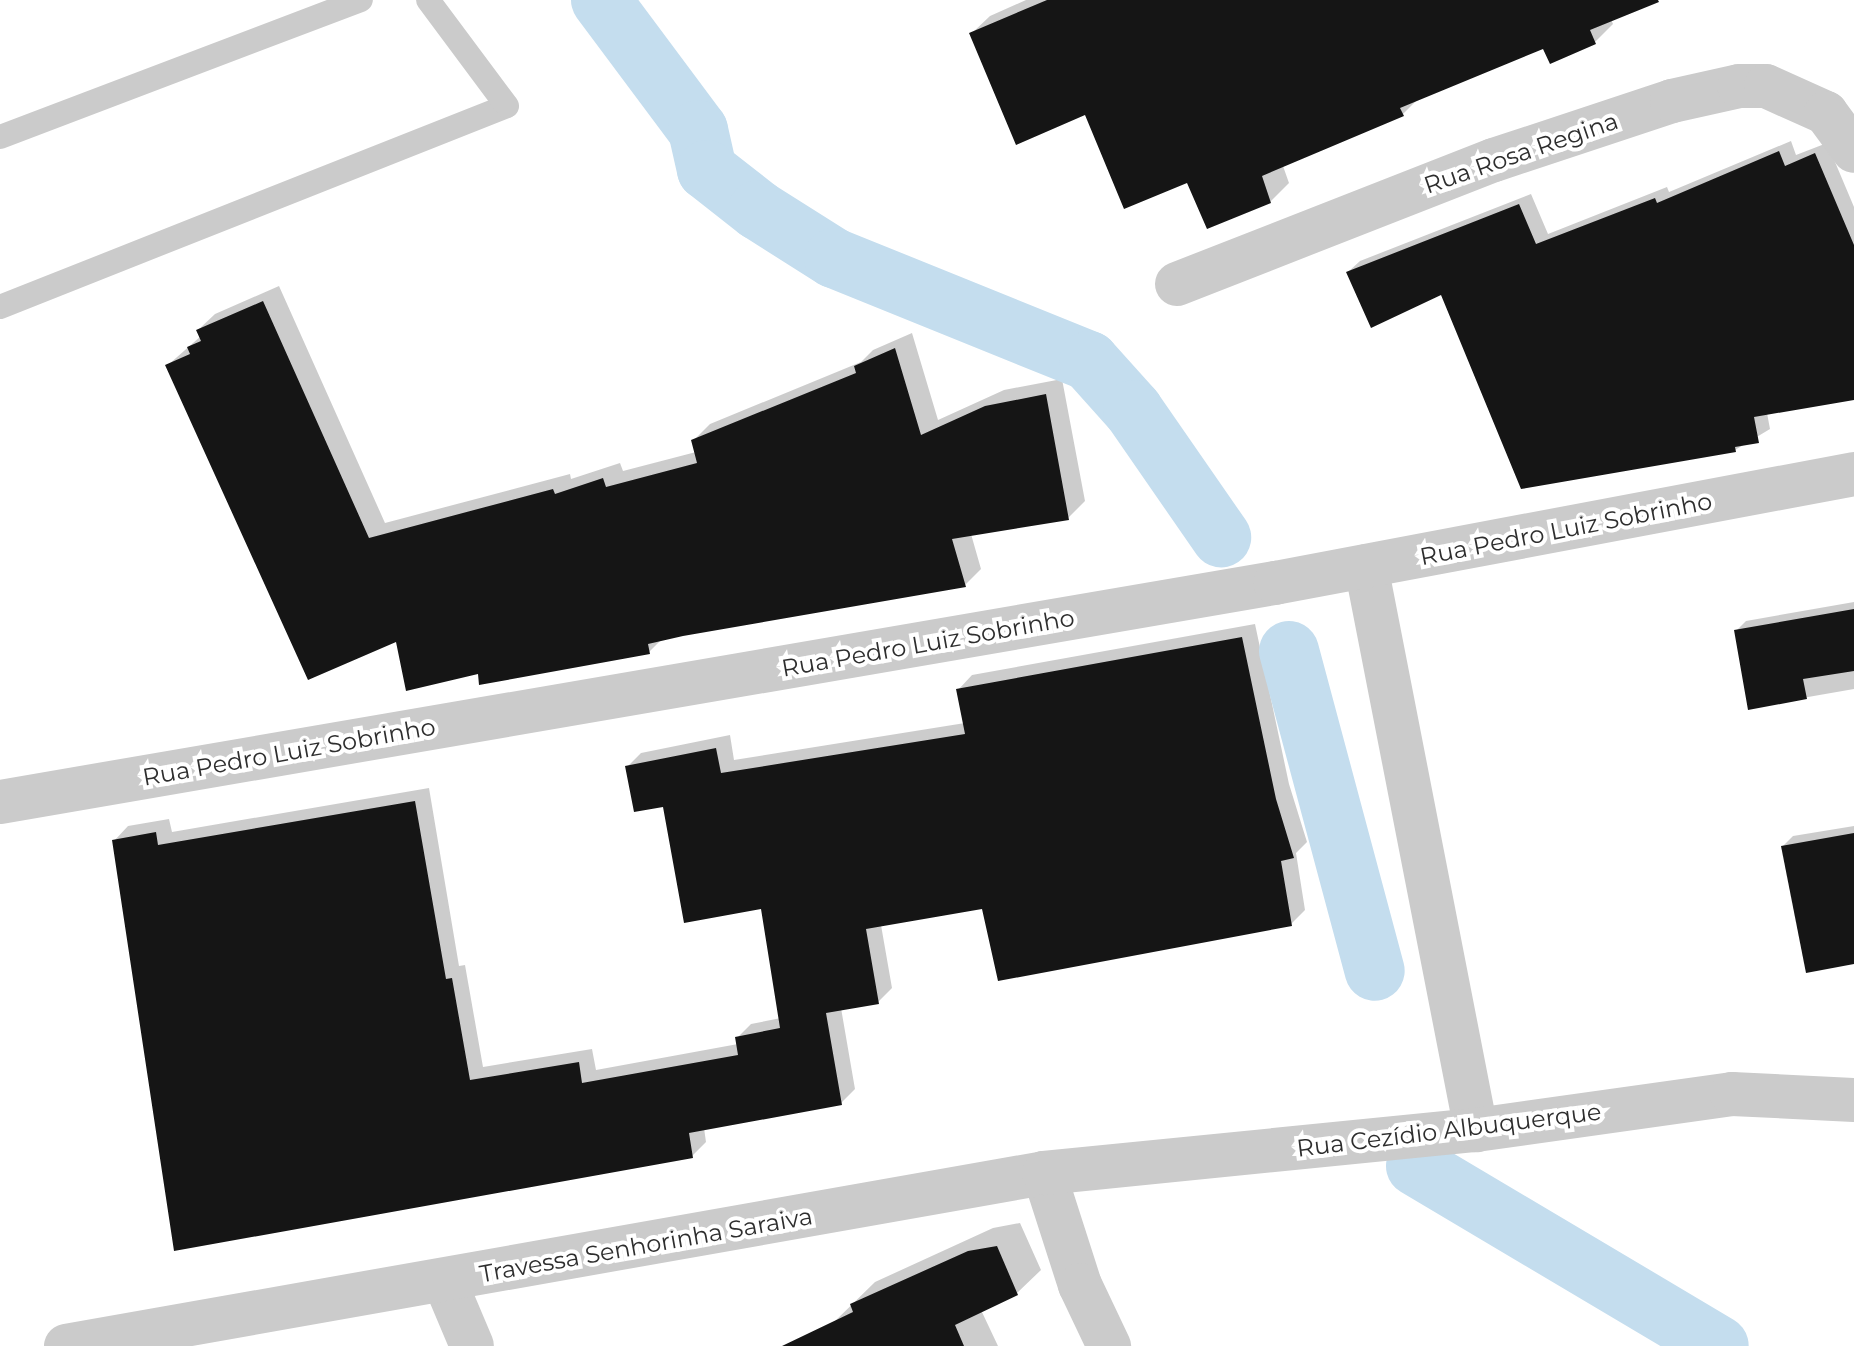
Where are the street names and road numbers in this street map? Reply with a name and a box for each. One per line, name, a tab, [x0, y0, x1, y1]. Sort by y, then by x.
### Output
street label: Rua Rosa Regina	[1420, 106, 1622, 200]
street label: Rua Pedro Luiz Sobrinho	[1418, 487, 1714, 571]
street label: Rua Pedro Luiz Sobrinho	[779, 603, 1077, 683]
street label: Rua Pedro Luiz Sobrinho	[140, 712, 438, 792]
street label: Rua Cezídio Albuquerque	[1295, 1097, 1603, 1163]
street label: Travessa Senhorinha Saraiva	[477, 1202, 815, 1288]

